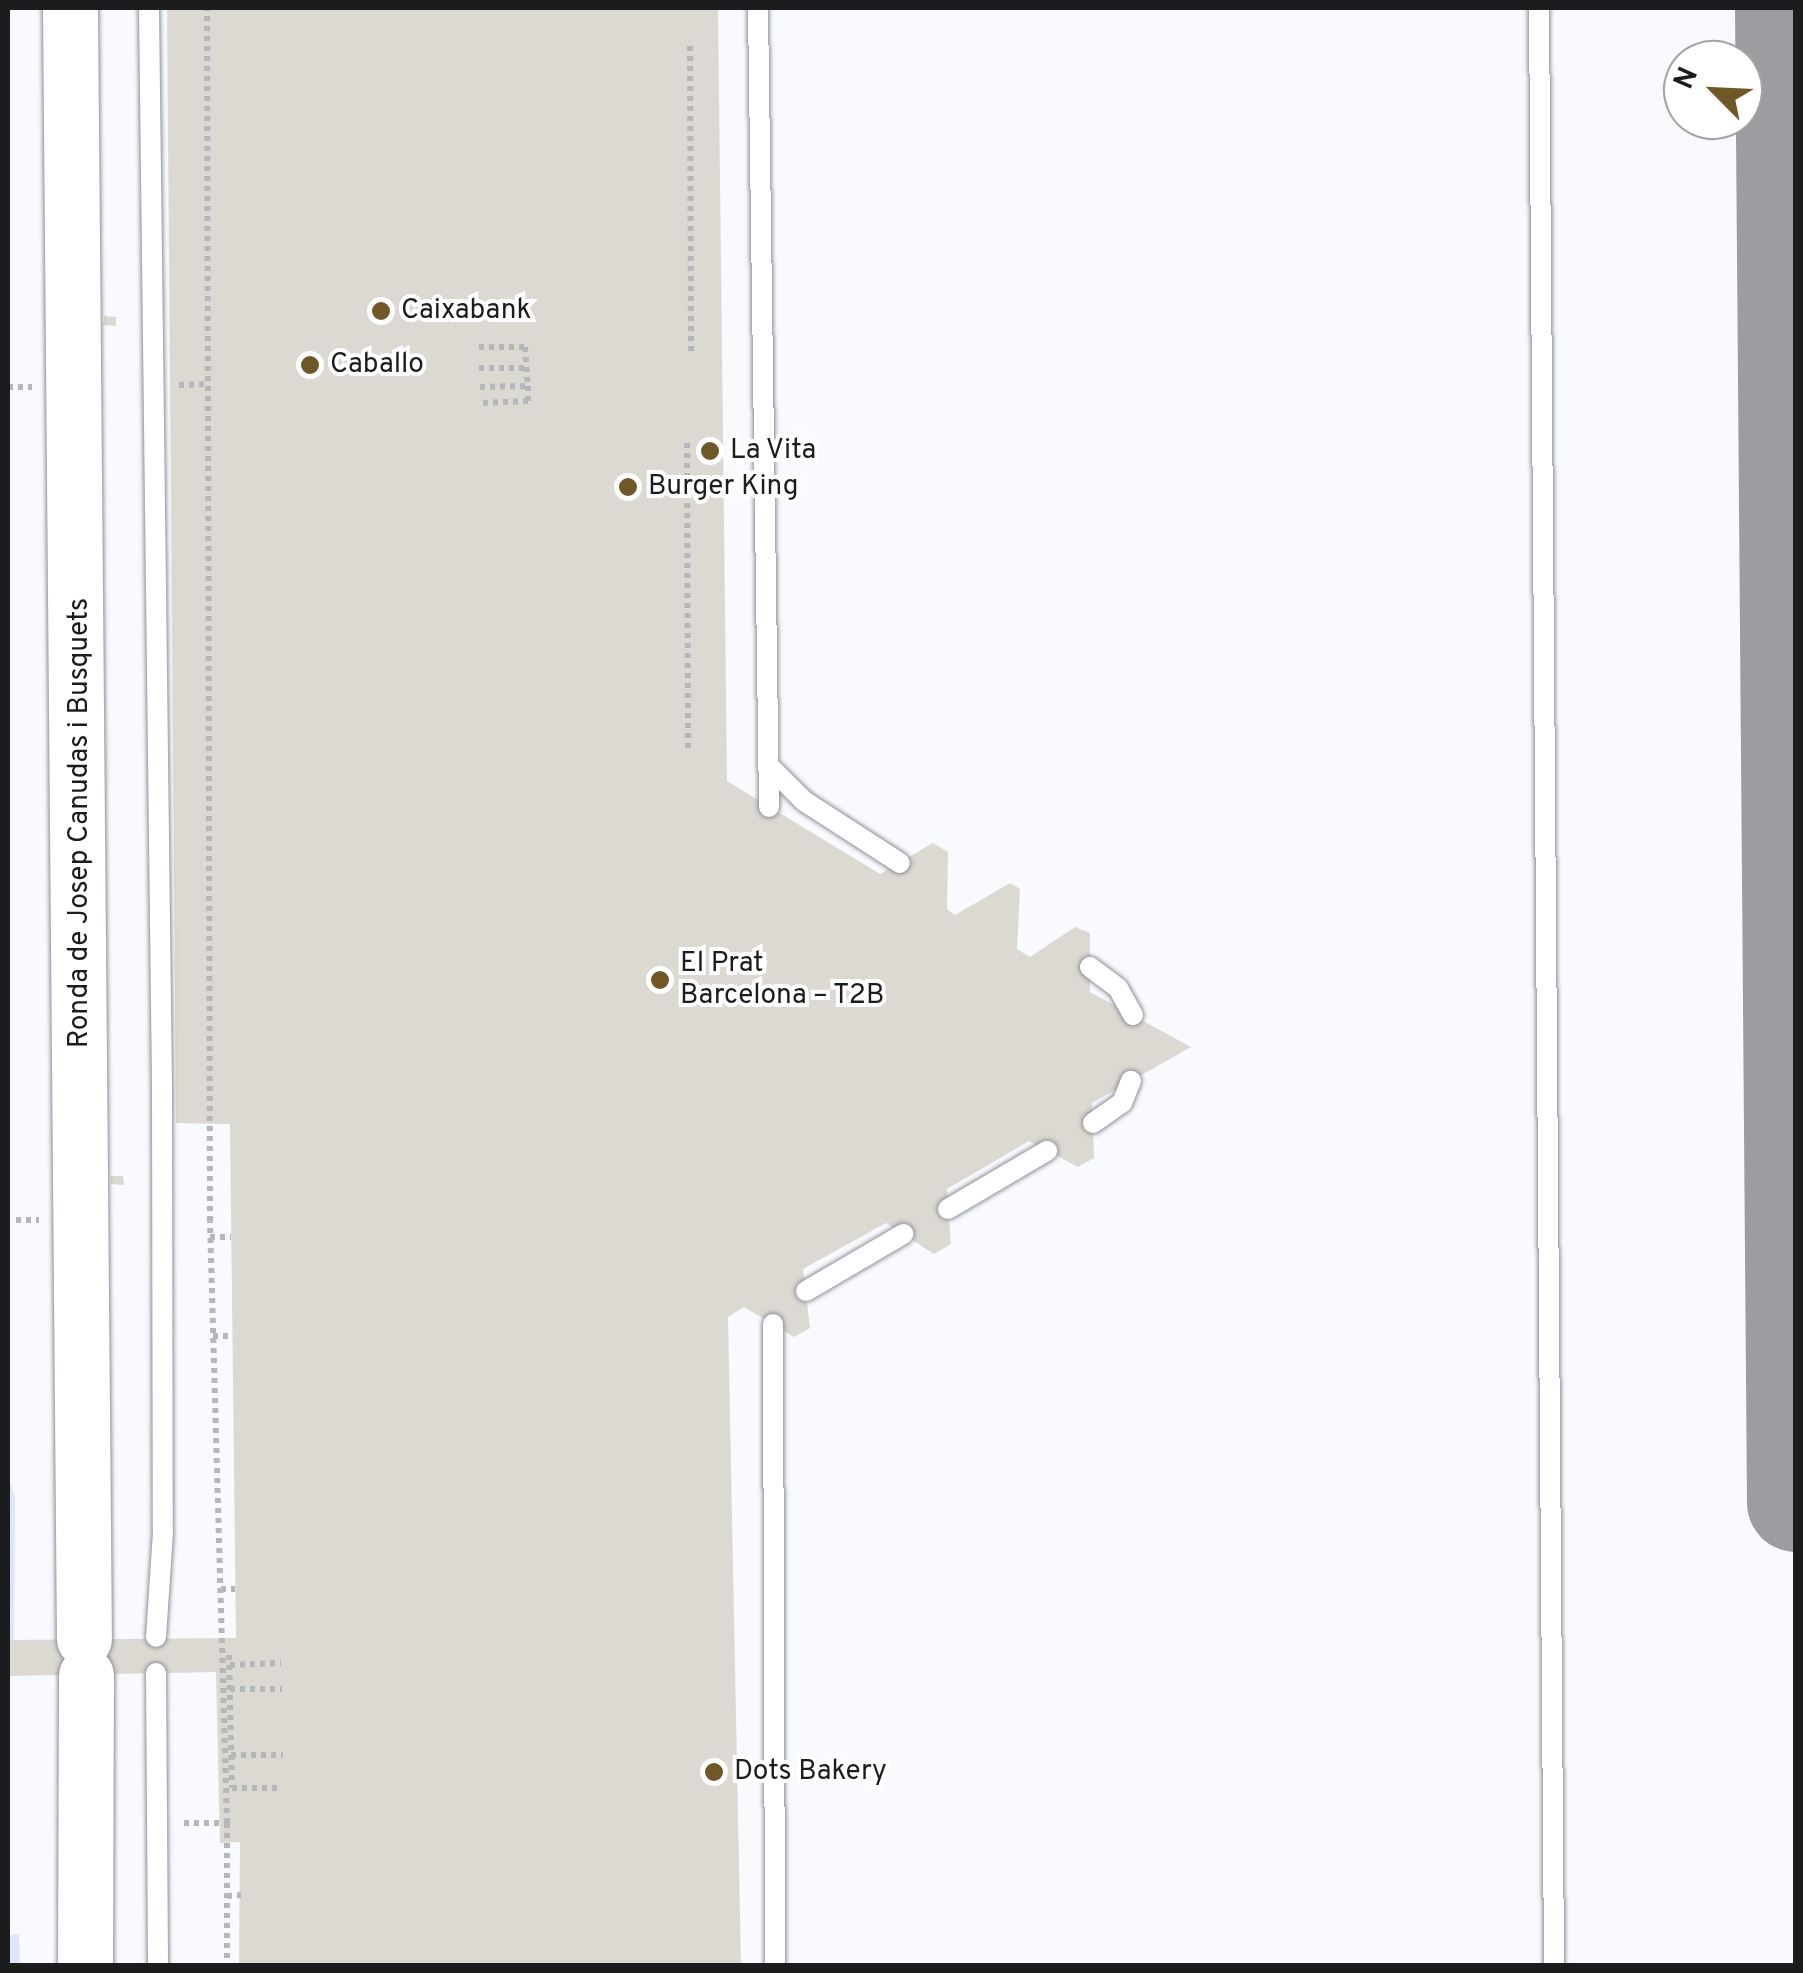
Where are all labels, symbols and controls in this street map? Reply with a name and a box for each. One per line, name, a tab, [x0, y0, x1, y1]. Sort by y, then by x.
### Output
north arrow	[1663, 40, 1763, 140]
text: N	[1667, 62, 1708, 95]
place label: Caixabank	[401, 294, 531, 328]
marker: Caixabank	[370, 300, 392, 322]
place label: Caballo	[330, 348, 424, 382]
marker: Caballo	[299, 354, 321, 376]
place label: La Vita	[730, 434, 817, 468]
marker: La Vita	[699, 440, 721, 462]
place label: Burger King	[648, 470, 798, 504]
marker: Burger King	[617, 476, 639, 498]
street label: Ronda de Josep Canudas i Busquets	[63, 598, 97, 1048]
place label: El Prat Barcelona – T2B	[680, 947, 885, 1013]
marker: El Prat Barcelona – T2B	[649, 969, 671, 991]
place label: Dots Bakery	[734, 1755, 887, 1789]
marker: Dots Bakery	[703, 1761, 725, 1783]

